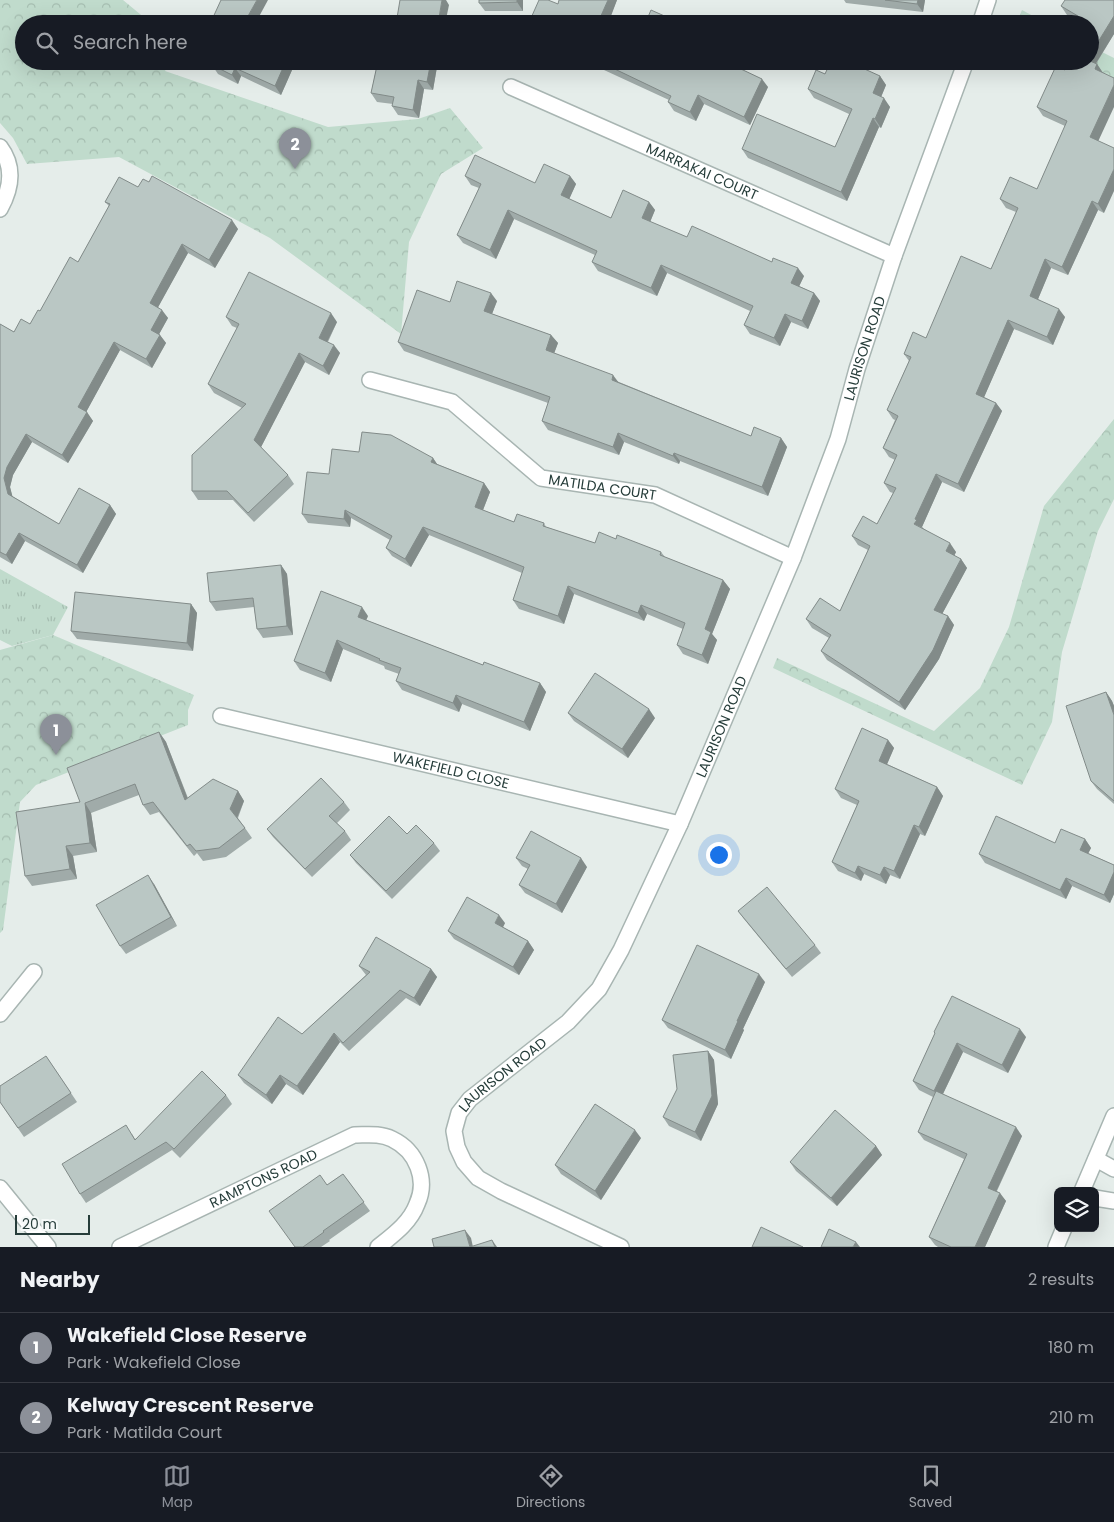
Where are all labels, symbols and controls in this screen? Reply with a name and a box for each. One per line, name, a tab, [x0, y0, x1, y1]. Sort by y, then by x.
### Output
search box	[15, 15, 1099, 70]
icon: search	[33, 29, 61, 57]
text: Search here	[73, 29, 187, 56]
pin: 2	[279, 128, 311, 169]
street label: MARRAKAI COURT	[643, 138, 762, 205]
street label: LAURISON ROAD	[839, 293, 890, 403]
street label: MATILDA COURT	[547, 469, 658, 505]
street label: LAURISON ROAD	[691, 673, 752, 781]
pin: 1	[40, 714, 72, 755]
street label: WAKEFIELD CLOSE	[390, 747, 511, 793]
your location	[706, 842, 732, 868]
street label: LAURISON ROAD	[454, 1032, 551, 1116]
street label: RAMPTONS ROAD	[206, 1144, 321, 1213]
map controls	[1054, 1187, 1099, 1232]
button: layers	[1054, 1187, 1099, 1232]
scale bar	[15, 1212, 90, 1235]
text: 20 m	[22, 1214, 57, 1234]
text: Nearby	[20, 1265, 100, 1294]
text: 2 results	[1028, 1268, 1094, 1291]
text: Wakefield Close Reserve	[67, 1322, 307, 1349]
text: 1	[33, 1336, 39, 1359]
text: 180 m	[1048, 1336, 1094, 1359]
text: Park · Wakefield Close	[67, 1351, 241, 1374]
text: Kelway Crescent Reserve	[67, 1392, 314, 1419]
text: 2	[31, 1406, 41, 1429]
text: 210 m	[1049, 1406, 1094, 1429]
text: Park · Matilda Court	[67, 1421, 222, 1444]
tab: Map	[162, 1462, 193, 1513]
tab: Directions	[516, 1462, 585, 1513]
tab: Saved	[909, 1462, 952, 1513]

